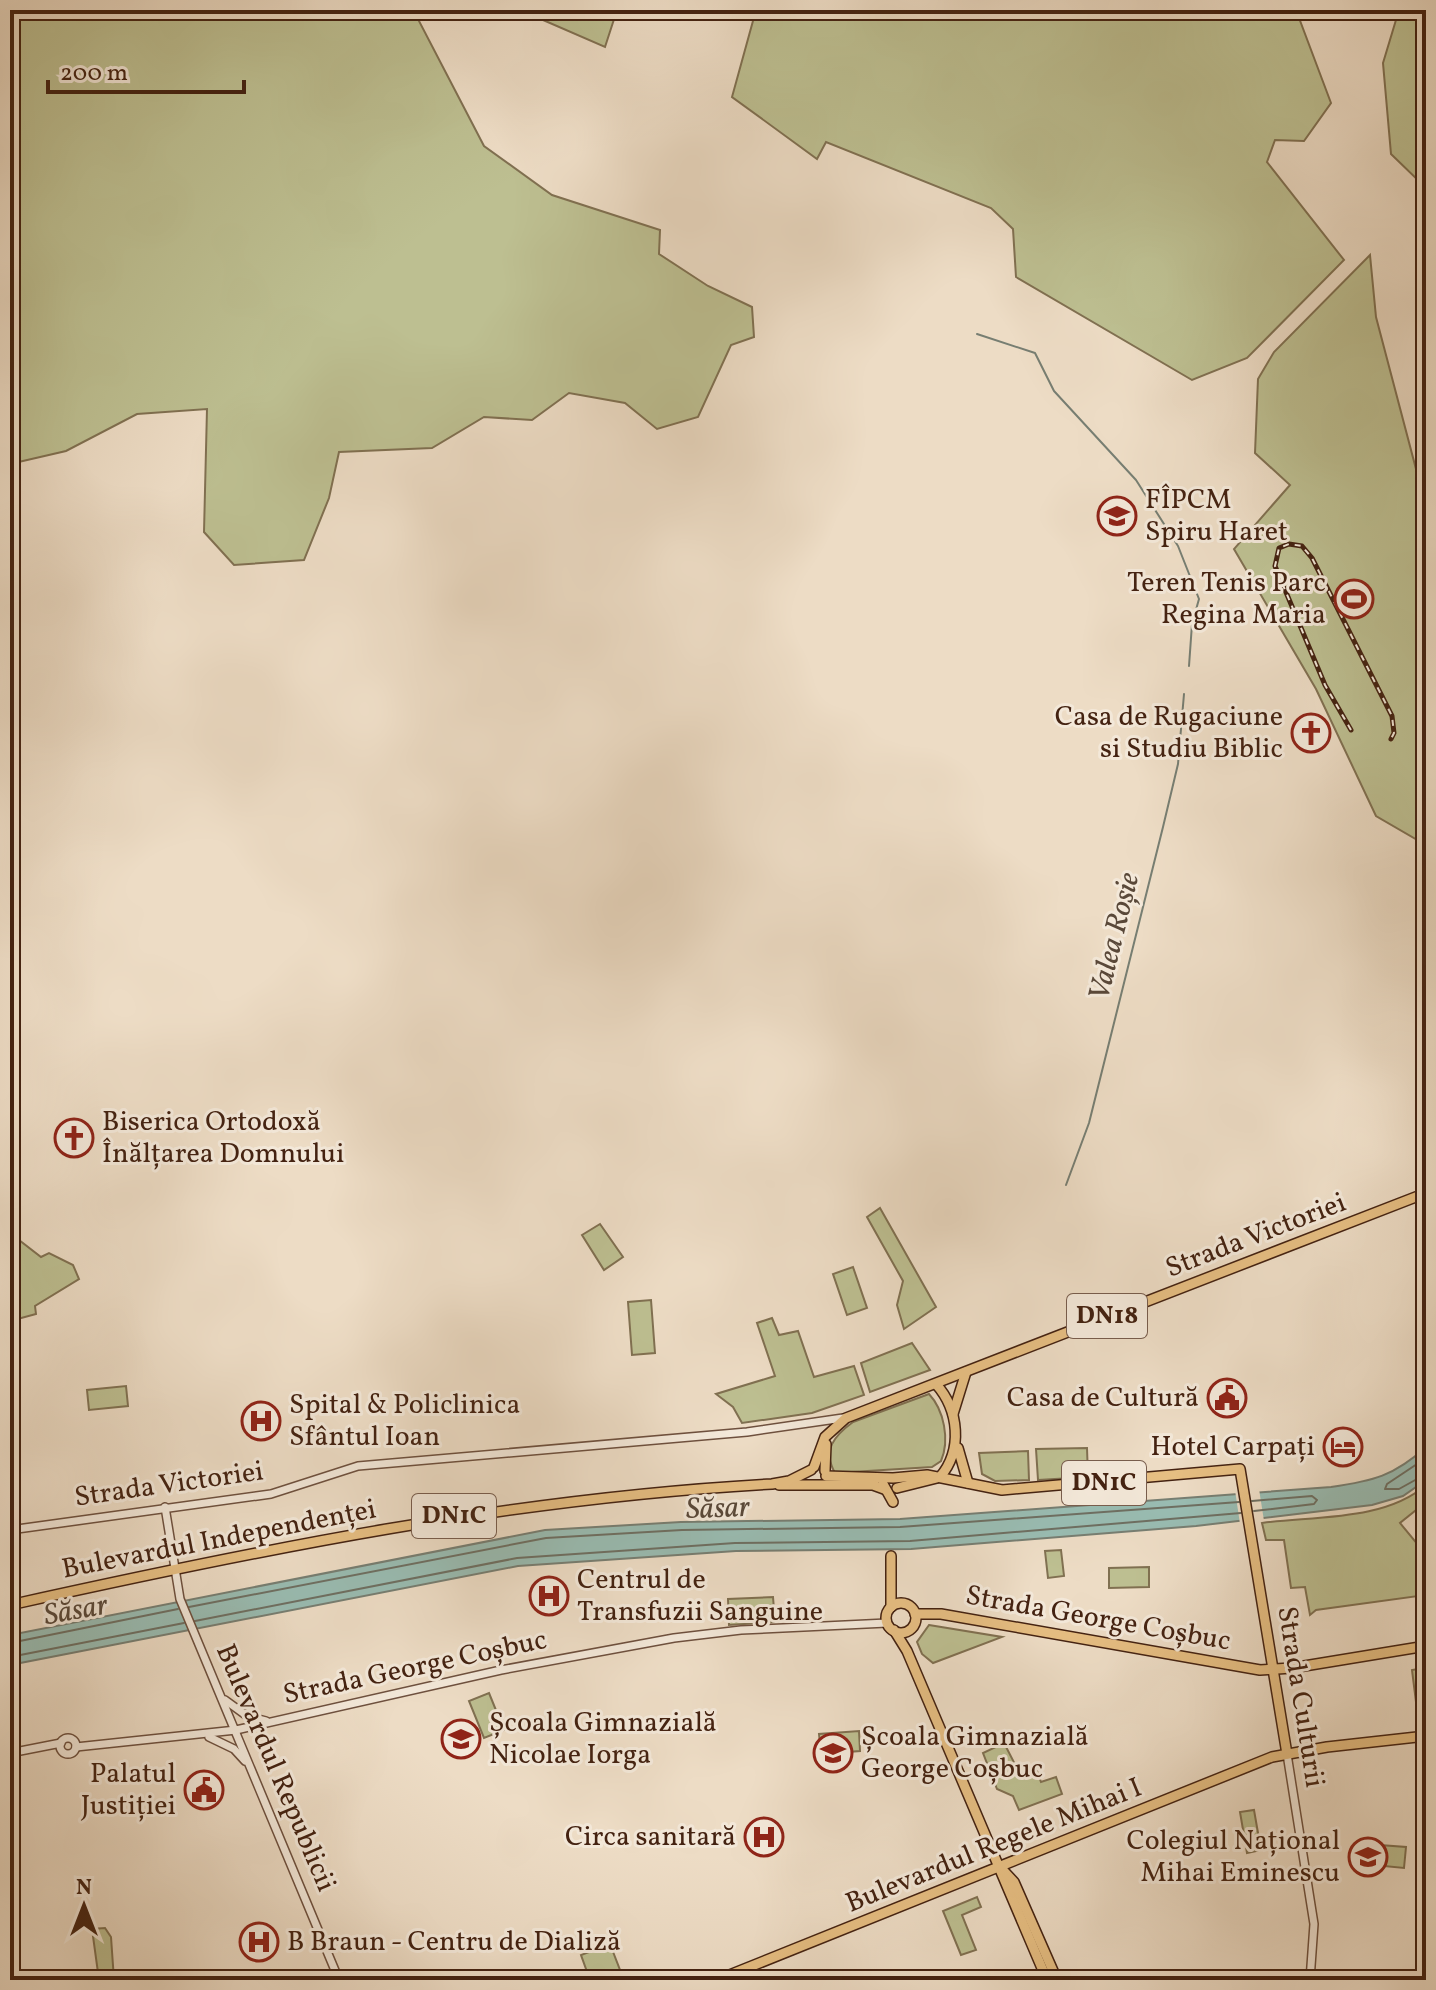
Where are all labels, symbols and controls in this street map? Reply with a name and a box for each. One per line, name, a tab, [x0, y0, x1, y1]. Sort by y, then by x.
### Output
scale bar	[48, 44, 244, 94]
text: 200 m	[60, 57, 128, 91]
place label: FÎPCM Spiru Haret	[1145, 481, 1288, 552]
school or university icon: FÎPCM Spiru Haret	[1096, 495, 1138, 537]
place label: Teren Tenis Parc Regina Maria	[1127, 564, 1326, 635]
sports icon: Teren Tenis Parc Regina Maria	[1333, 578, 1375, 620]
place label: Casa de Rugaciune si Studiu Biblic	[1055, 698, 1283, 769]
church icon: Casa de Rugaciune si Studiu Biblic	[1290, 712, 1332, 754]
water label: Valea Roșie	[1079, 868, 1151, 1006]
place label: Biserica Ortodoxă Înălțarea Domnului	[102, 1103, 344, 1174]
church icon: Biserica Ortodoxă Înălțarea Domnului	[53, 1117, 95, 1159]
street label: Strada Victoriei	[1160, 1184, 1352, 1288]
road number: DN18	[1067, 1294, 1147, 1338]
public building icon: Casa de Cultură	[1206, 1377, 1248, 1419]
place label: Casa de Cultură	[1007, 1379, 1199, 1418]
place label: Spital & Policlinica Sfântul Ioan	[289, 1386, 520, 1457]
hospital icon: Spital & Policlinica Sfântul Ioan	[240, 1400, 282, 1442]
hotel icon: Hotel Carpați	[1322, 1426, 1364, 1468]
place label: Hotel Carpați	[1150, 1428, 1315, 1467]
street label: Strada Victoriei	[72, 1452, 266, 1518]
road number: DN1C	[1062, 1461, 1146, 1505]
water label: Săsar	[685, 1487, 752, 1531]
street label: Bulevardul Independenței	[59, 1490, 379, 1590]
road number: DN1C	[412, 1494, 496, 1538]
place label: Centrul de Transfuzii Sanguine	[577, 1561, 823, 1632]
hospital icon: Centrul de Transfuzii Sanguine	[528, 1575, 570, 1617]
street label: Strada George Coșbuc	[962, 1576, 1234, 1662]
water label: Săsar	[41, 1585, 112, 1637]
street label: Strada Culturii	[1266, 1604, 1334, 1790]
street label: Strada George Coșbuc	[280, 1621, 550, 1715]
street label: Bulevardul Republicii	[205, 1638, 345, 1898]
place label: Școala Gimnazială Nicolae Iorga	[489, 1704, 717, 1775]
school or university icon: Școala Gimnazială Nicolae Iorga	[440, 1718, 482, 1760]
place label: Școala Gimnazială George Coșbuc	[861, 1718, 1089, 1789]
school or university icon: Școala Gimnazială George Coșbuc	[812, 1732, 854, 1774]
place label: Palatul Justiției	[81, 1755, 176, 1826]
public building icon: Palatul Justiției	[183, 1769, 225, 1811]
street label: Bulevardul Regele Mihai I	[840, 1769, 1148, 1923]
hospital icon: Circa sanitară	[743, 1816, 785, 1858]
place label: Circa sanitară	[565, 1818, 736, 1857]
place label: Colegiul Național Mihai Eminescu	[1126, 1822, 1340, 1893]
school or university icon: Colegiul Național Mihai Eminescu	[1347, 1836, 1389, 1878]
north arrow	[44, 1866, 124, 1946]
text: N	[76, 1873, 92, 1904]
hospital icon: B Braun - Centru de Dializă	[238, 1921, 280, 1963]
place label: B Braun - Centru de Dializă	[287, 1923, 621, 1962]

